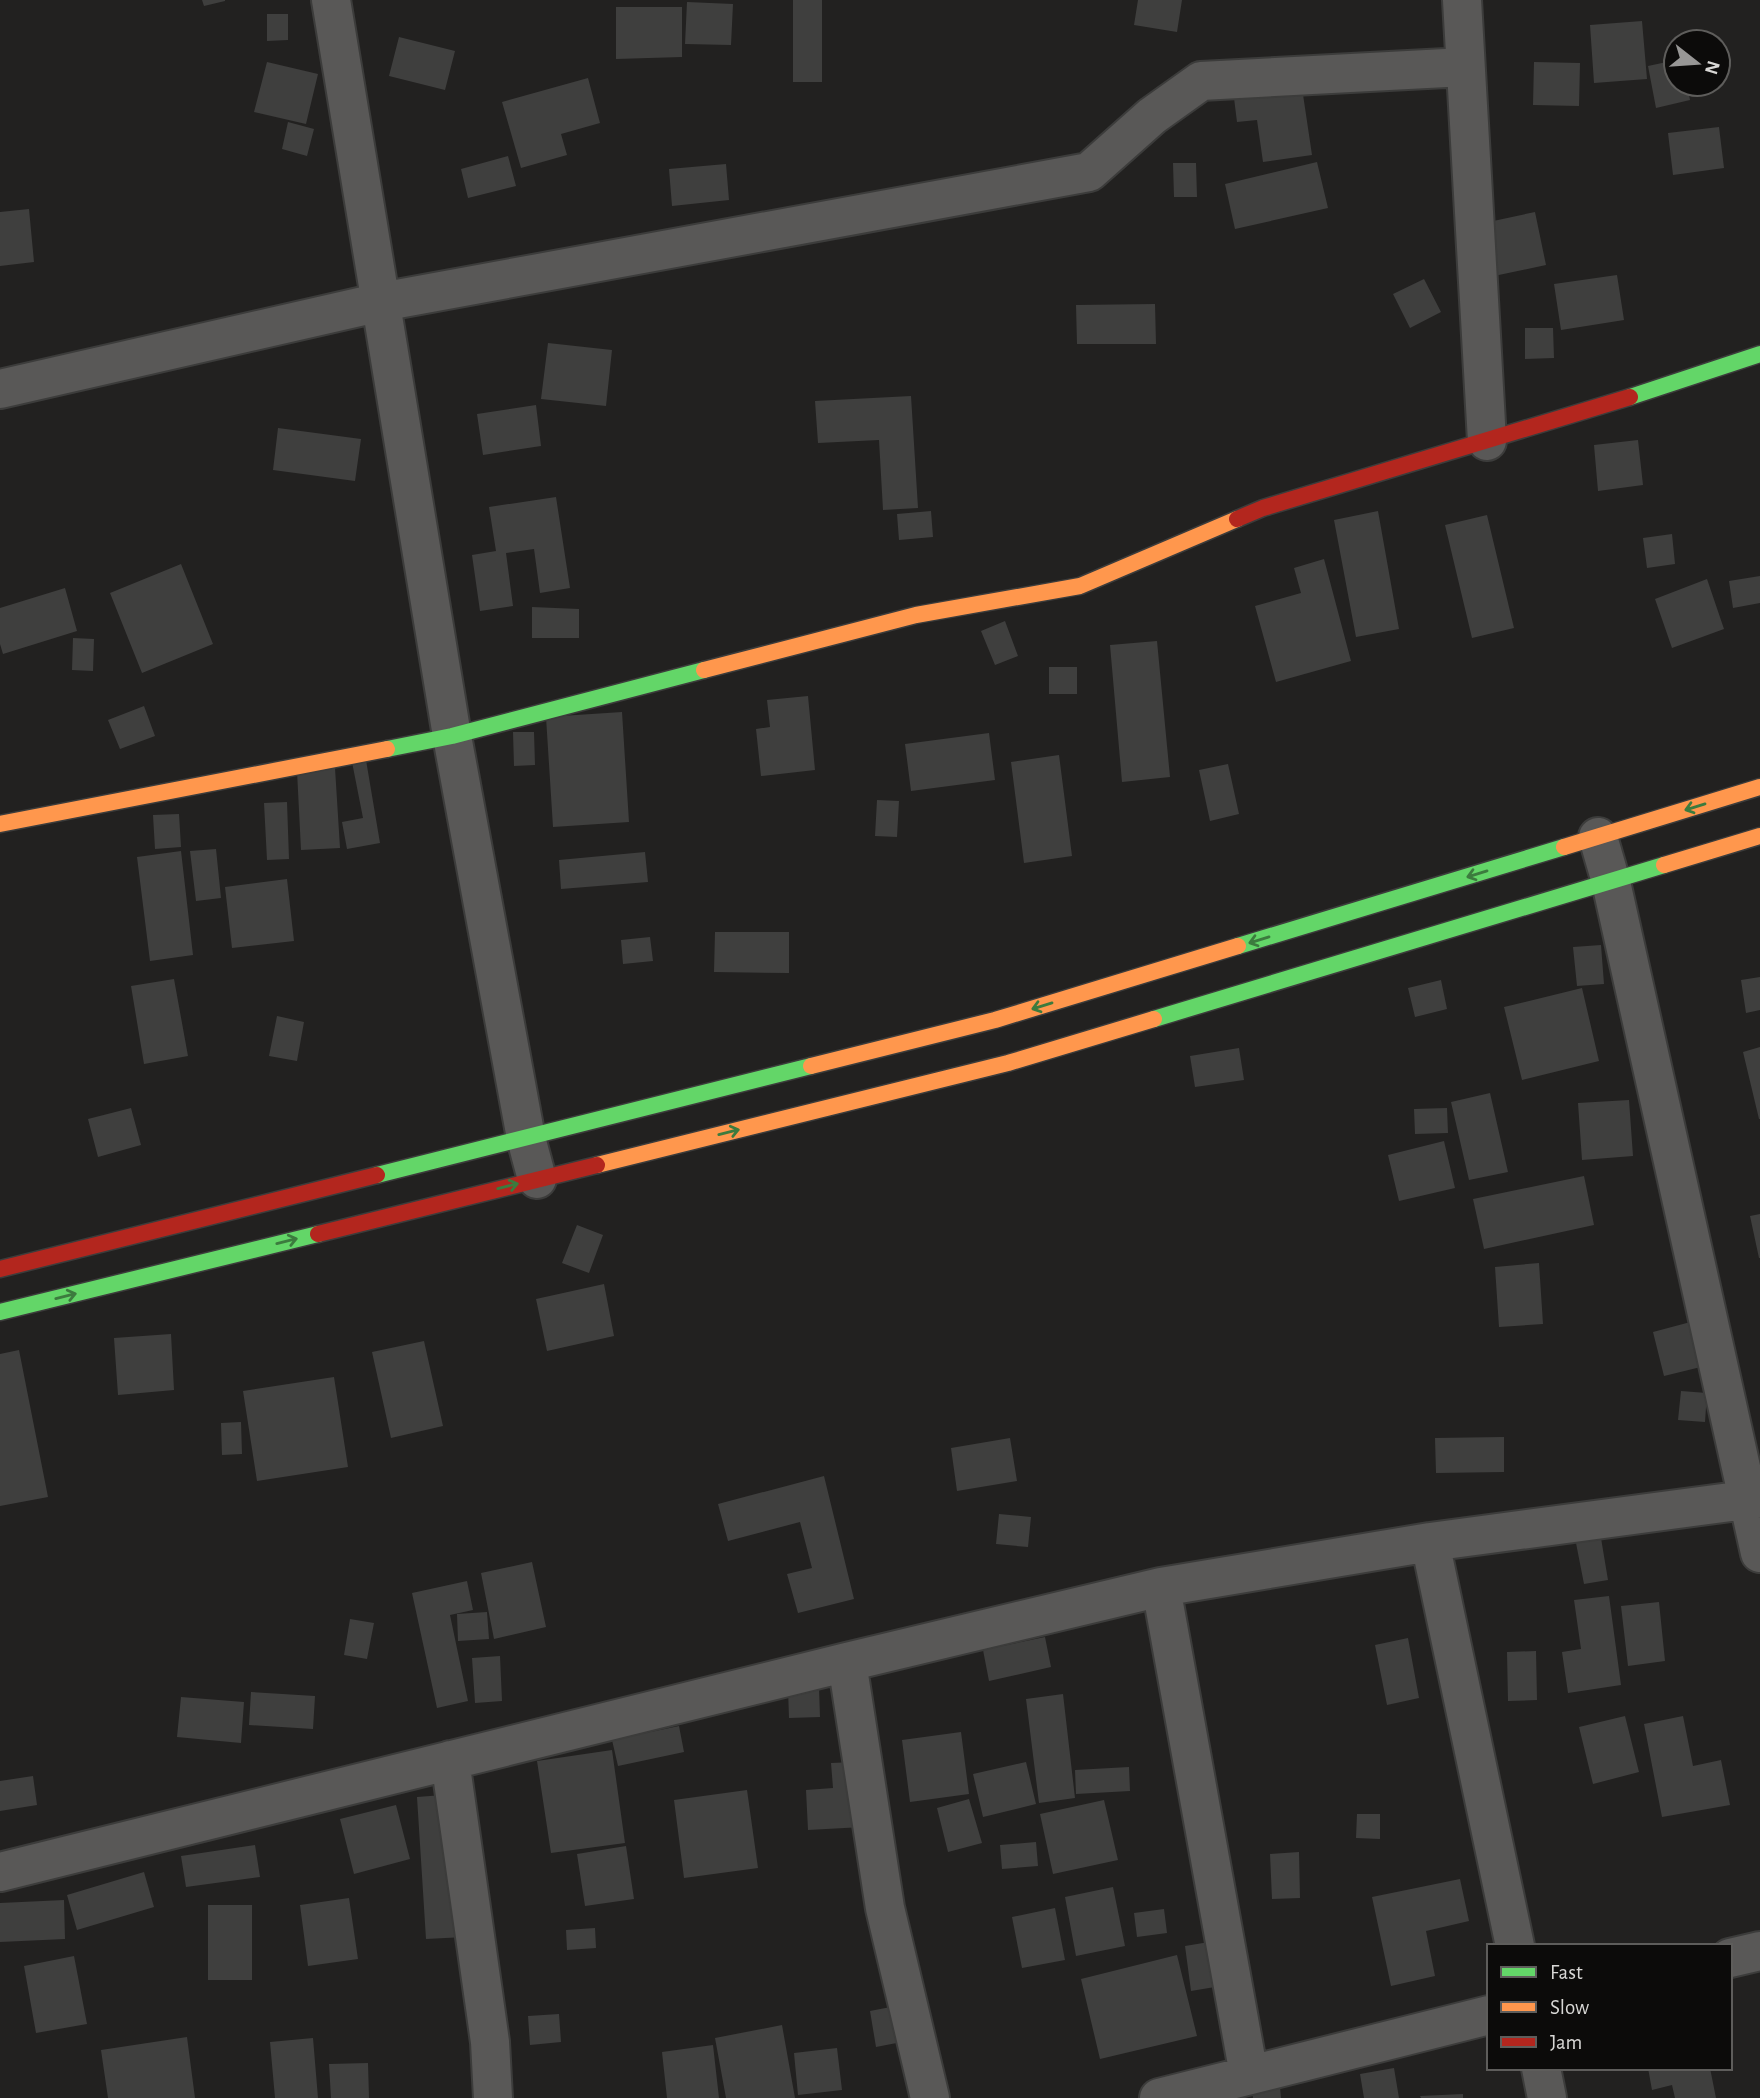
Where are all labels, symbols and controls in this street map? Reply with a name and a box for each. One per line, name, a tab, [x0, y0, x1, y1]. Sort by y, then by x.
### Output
north arrow	[1662, 28, 1732, 98]
text: N	[1701, 58, 1723, 77]
one-way arrow	[1684, 802, 1706, 815]
one-way arrow	[1466, 868, 1488, 881]
one-way arrow	[1249, 934, 1271, 947]
one-way arrow	[1031, 1000, 1053, 1013]
one-way arrow	[717, 1125, 740, 1138]
one-way arrow	[496, 1179, 519, 1192]
one-way arrow	[275, 1234, 298, 1247]
one-way arrow	[54, 1288, 77, 1302]
legend	[1487, 1944, 1732, 2070]
text: Fast	[1550, 1962, 1583, 1983]
text: Slow	[1550, 1997, 1589, 2018]
text: Jam	[1550, 2032, 1582, 2053]

